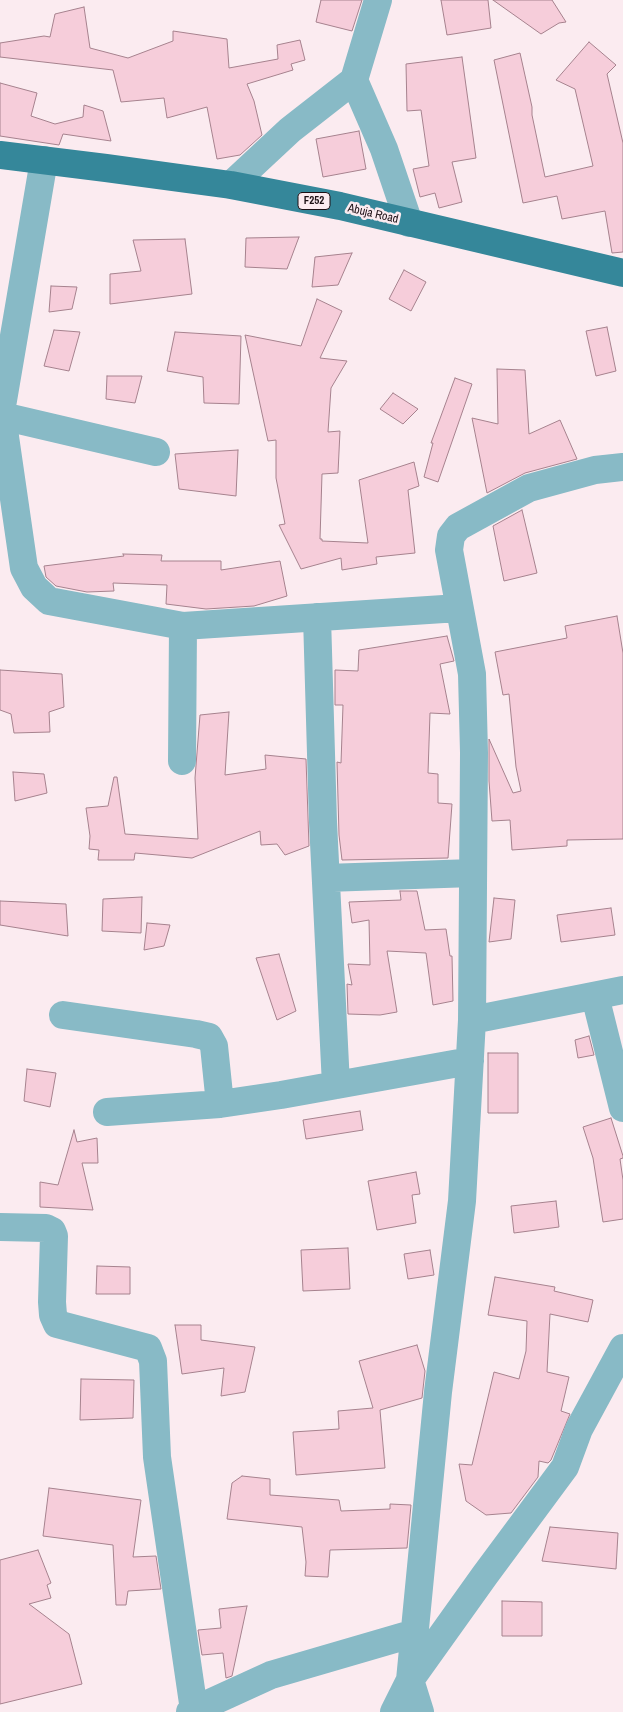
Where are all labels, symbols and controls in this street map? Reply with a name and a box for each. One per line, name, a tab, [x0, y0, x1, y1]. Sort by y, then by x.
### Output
road number: F252	[298, 192, 330, 210]
street label: Abuja Road	[346, 201, 400, 227]

